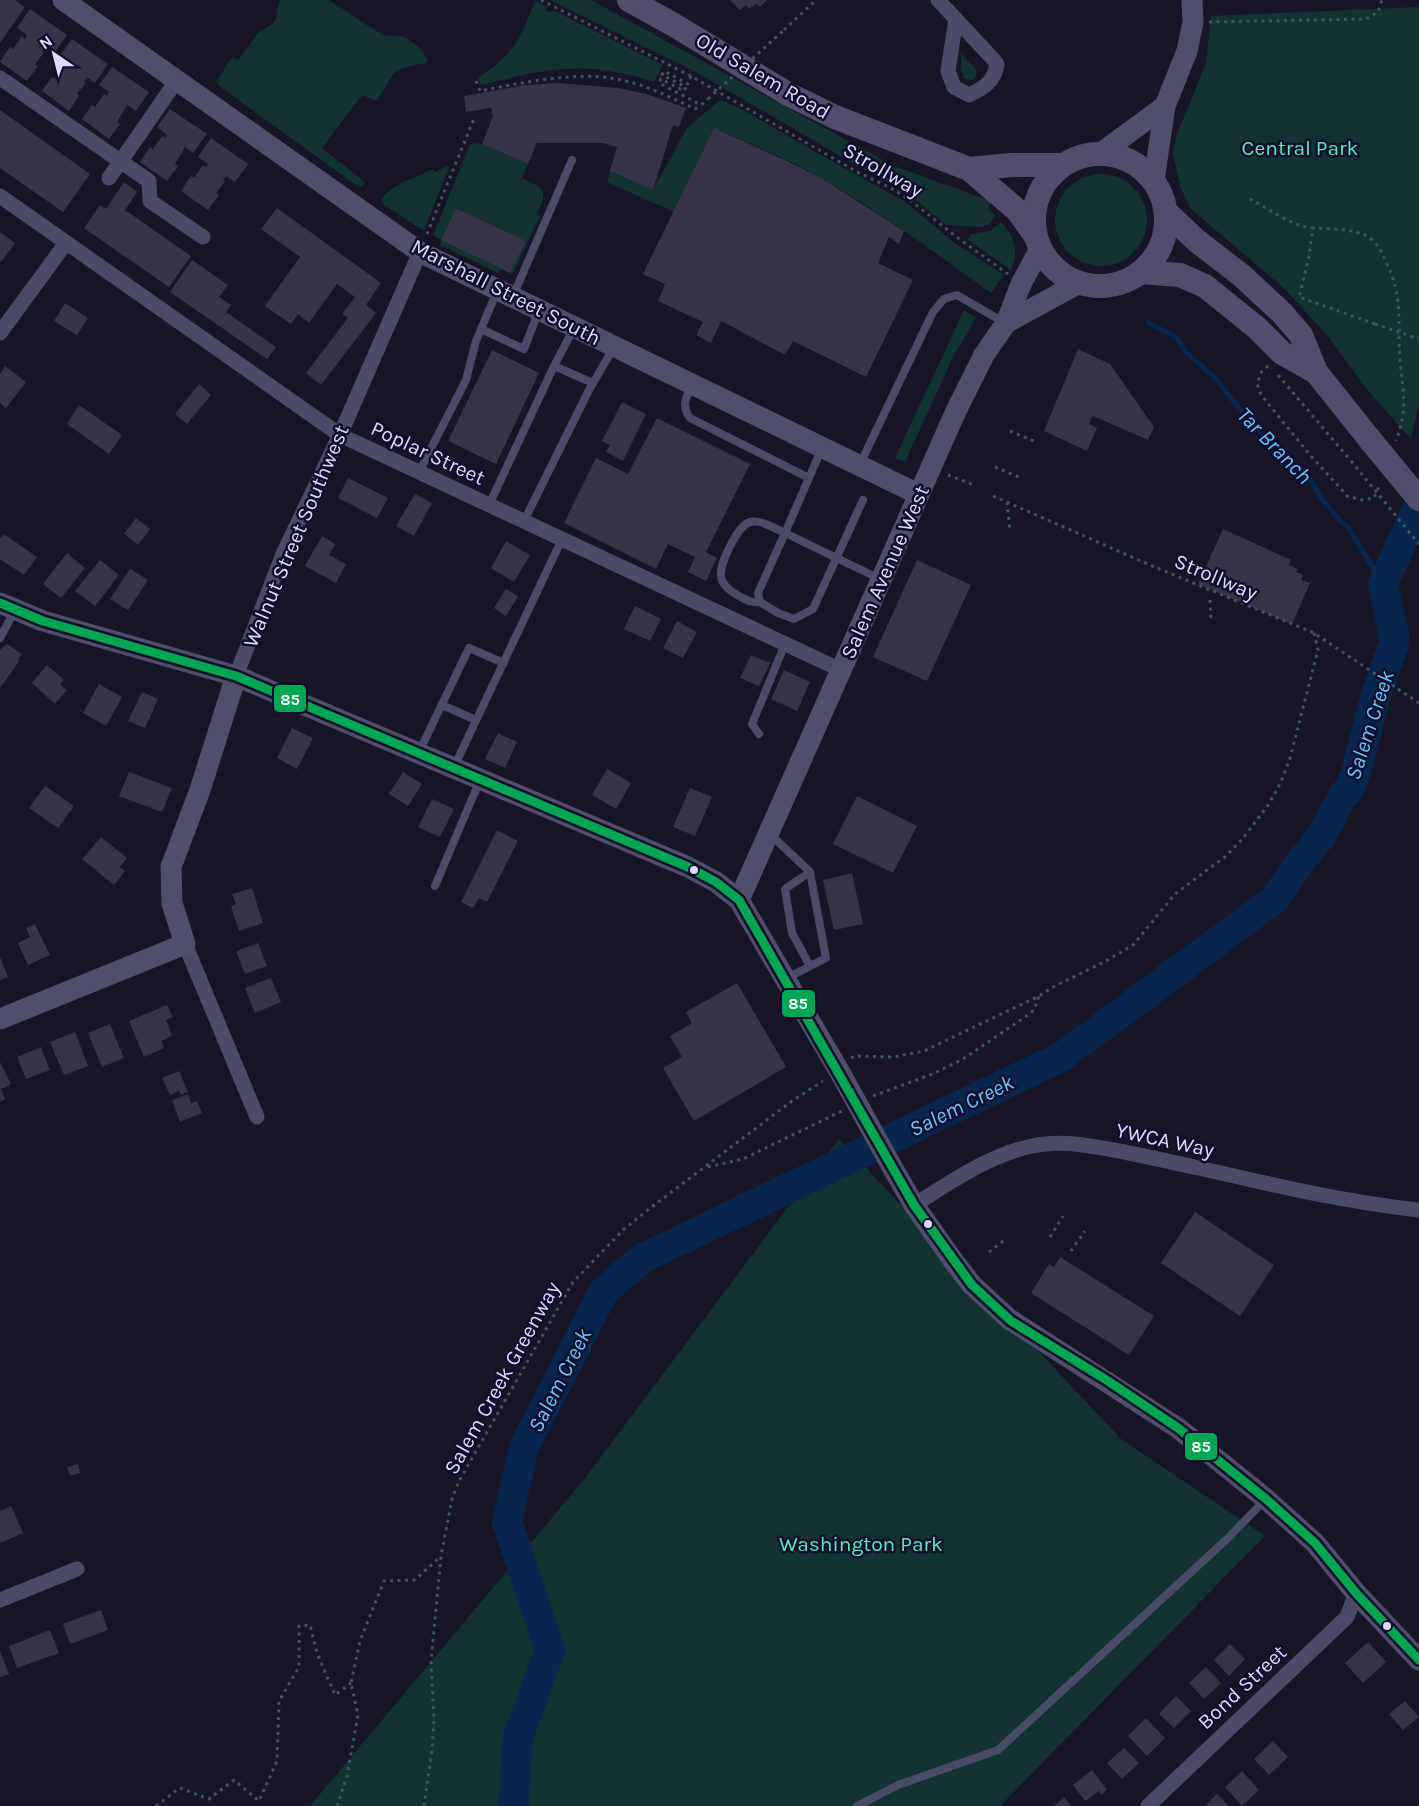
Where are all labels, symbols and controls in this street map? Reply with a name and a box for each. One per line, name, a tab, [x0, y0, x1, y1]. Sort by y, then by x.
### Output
north arrow	[24, 24, 84, 84]
street label: Old Salem Road	[692, 28, 834, 124]
text: N	[36, 31, 56, 53]
park label: Central Park	[1242, 136, 1359, 160]
street label: Strollway	[839, 138, 927, 202]
street label: Marshall Street South	[407, 234, 605, 350]
water label: Tar Branch	[1231, 402, 1317, 489]
street label: Poplar Street	[367, 416, 489, 490]
street label: Walnut Street Southwest	[238, 421, 354, 651]
street label: Salem Avenue West	[836, 481, 934, 663]
street label: Strollway	[1171, 549, 1261, 605]
water label: Salem Creek	[1340, 667, 1400, 783]
line badge: 85	[273, 684, 307, 713]
text: 85	[280, 690, 300, 709]
unlabelled marker	[688, 864, 700, 876]
line badge: 85	[781, 989, 816, 1018]
text: 85	[788, 994, 808, 1013]
water label: Salem Creek	[905, 1069, 1019, 1142]
street label: YWCA Way	[1114, 1118, 1216, 1162]
unlabelled marker	[922, 1218, 934, 1230]
street label: Salem Creek Greenway	[439, 1277, 565, 1479]
water label: Salem Creek	[522, 1324, 596, 1436]
line badge: 85	[1184, 1432, 1218, 1461]
text: 85	[1191, 1437, 1211, 1456]
park label: Washington Park	[779, 1532, 943, 1556]
unlabelled marker	[1381, 1620, 1393, 1632]
street label: Bond Street	[1193, 1640, 1291, 1734]

